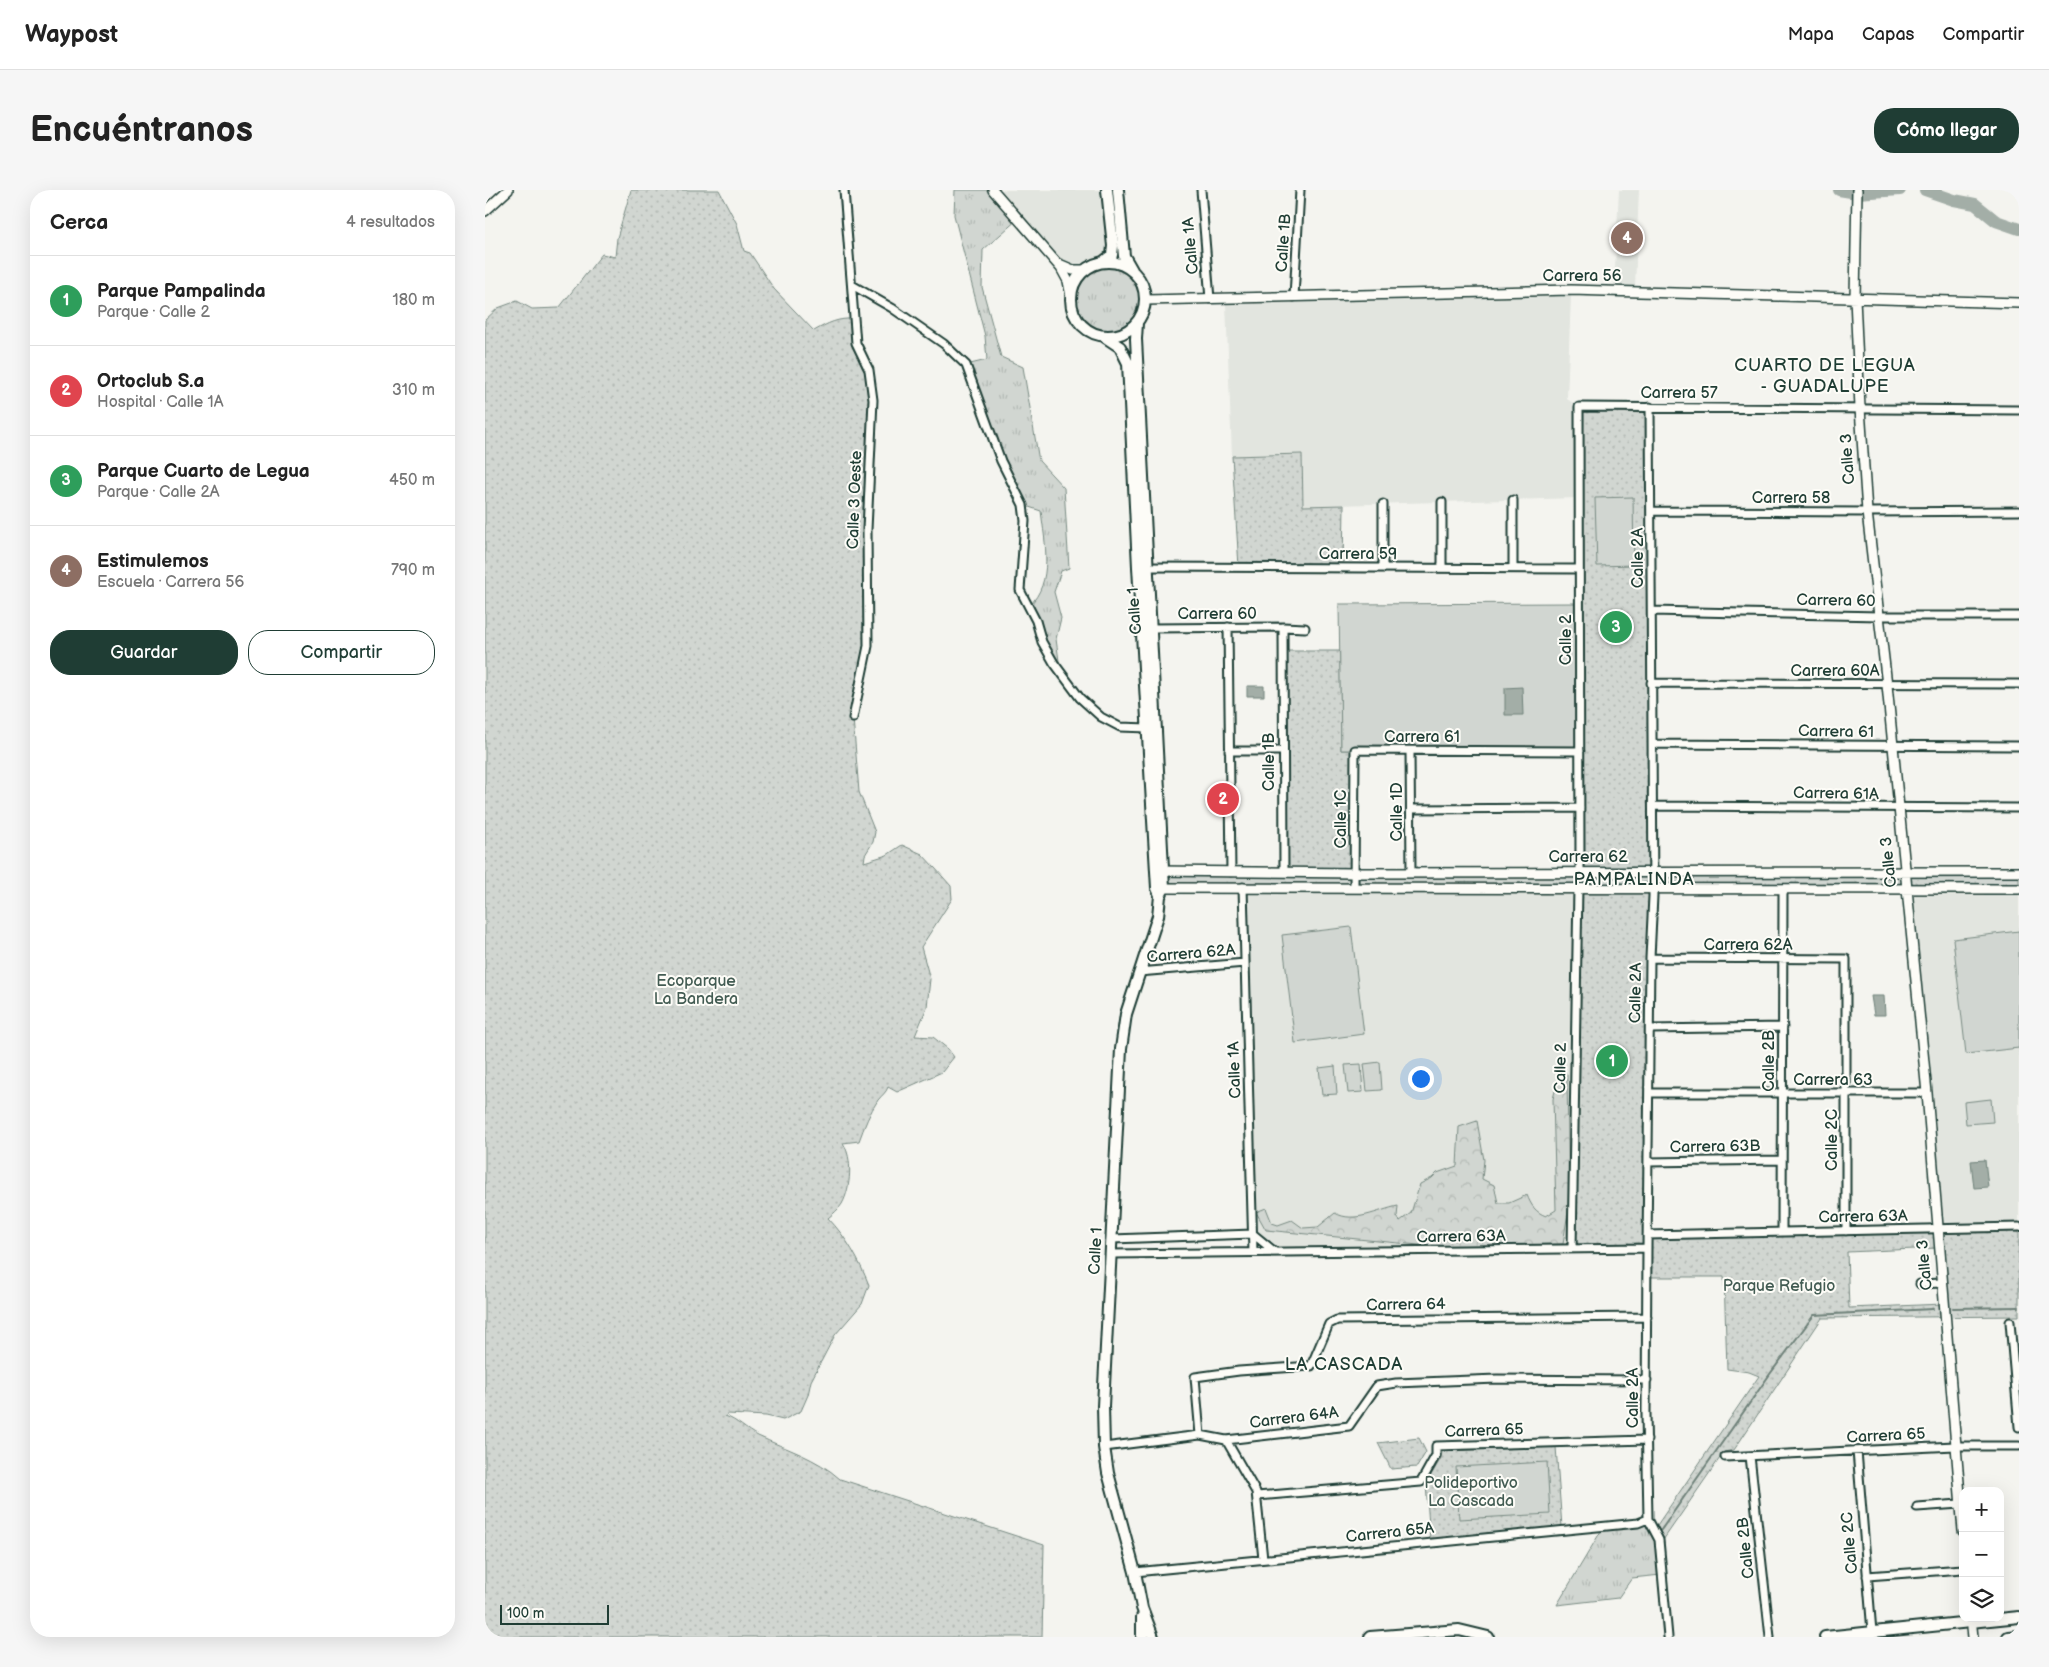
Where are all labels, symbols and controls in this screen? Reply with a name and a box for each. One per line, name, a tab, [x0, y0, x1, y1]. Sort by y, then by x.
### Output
text: Waypost	[25, 20, 118, 49]
text: Mapa	[1788, 24, 1834, 45]
text: Capas	[1862, 24, 1915, 45]
text: Compartir	[1943, 24, 2024, 45]
button: Cómo llegar	[1874, 108, 2019, 153]
text: Encuéntranos	[30, 109, 253, 152]
text: Cerca	[50, 210, 108, 235]
text: 4 resultados	[346, 213, 435, 232]
street label: Calle 1B	[1272, 213, 1296, 273]
street label: Calle 1A	[1179, 216, 1203, 275]
pin: 4	[1611, 219, 1643, 257]
street label: Carrera 56	[1543, 267, 1622, 286]
text: Parque Pampalinda	[97, 280, 266, 303]
text: 1	[63, 291, 69, 310]
text: 180 m	[393, 291, 435, 310]
text: Parque · Calle 2	[97, 303, 210, 322]
district label: CUARTO DE LEGUA - GUADALUPE	[1734, 355, 1916, 397]
text: Ortoclub S.a	[97, 370, 204, 393]
text: 2	[61, 381, 71, 400]
text: 310 m	[392, 381, 435, 400]
street label: Carrera 57	[1640, 384, 1718, 403]
text: Hospital · Calle 1A	[97, 393, 223, 412]
street label: Calle 3	[1837, 433, 1859, 485]
street label: Calle 3 Oeste	[844, 450, 866, 550]
text: Parque Cuarto de Legua	[97, 460, 310, 483]
text: 3	[61, 471, 71, 490]
text: 450 m	[389, 471, 435, 490]
text: Parque · Calle 2A	[97, 483, 220, 502]
street label: Carrera 58	[1752, 489, 1830, 508]
street label: Calle 2A	[1629, 528, 1648, 588]
street label: Carrera 59	[1319, 545, 1397, 564]
text: Estimulemos	[97, 550, 209, 573]
text: 4	[61, 561, 71, 580]
text: 790 m	[391, 561, 435, 580]
text: Escuela · Carrera 56	[97, 573, 244, 592]
street label: Calle 1	[1124, 587, 1146, 635]
street label: Carrera 60	[1796, 591, 1876, 611]
street label: Carrera 60	[1177, 605, 1257, 624]
pin: 3	[1600, 608, 1632, 646]
street label: Calle 2	[1557, 614, 1576, 665]
button: Guardar	[50, 630, 238, 675]
button: Compartir	[248, 630, 435, 675]
street label: Carrera 60A	[1791, 662, 1880, 681]
street label: Carrera 61	[1798, 722, 1874, 742]
street label: Carrera 61	[1384, 728, 1460, 747]
street label: Calle 1B	[1260, 733, 1279, 791]
pin: 2	[1207, 780, 1239, 818]
street label: Calle 1D	[1388, 782, 1407, 842]
street label: Carrera 61A	[1793, 784, 1879, 804]
street label: Calle 1C	[1332, 790, 1351, 848]
street label: Calle 3	[1877, 835, 1901, 888]
street label: Carrera 62	[1548, 848, 1628, 867]
district label: PAMPALINDA	[1574, 869, 1694, 890]
street label: Carrera 62A	[1704, 936, 1793, 955]
street label: Carrera 62A	[1146, 941, 1236, 967]
street label: Calle 2A	[1626, 962, 1646, 1023]
park label: Ecoparque La Bandera	[654, 972, 738, 1009]
street label: Calle 2B	[1760, 1030, 1779, 1092]
street label: Calle 1A	[1224, 1041, 1245, 1099]
street label: Calle 2	[1551, 1042, 1571, 1094]
pin: 1	[1596, 1042, 1628, 1080]
your location	[1408, 1066, 1434, 1092]
street label: Carrera 63	[1793, 1071, 1873, 1090]
street label: Calle 2C	[1823, 1109, 1842, 1171]
street label: Carrera 63B	[1670, 1137, 1760, 1157]
street label: Carrera 63A	[1818, 1207, 1908, 1227]
street label: Calle 1	[1085, 1227, 1107, 1275]
street label: Carrera 63A	[1416, 1227, 1506, 1247]
street label: Calle 3	[1913, 1239, 1937, 1291]
park label: Parque Refugio	[1723, 1277, 1835, 1296]
street label: Carrera 64	[1366, 1295, 1446, 1315]
district label: LA CASCADA	[1285, 1354, 1403, 1375]
street label: Calle 2A	[1624, 1368, 1643, 1428]
street label: Carrera 64A	[1249, 1403, 1340, 1433]
street label: Carrera 65	[1444, 1420, 1524, 1442]
street label: Carrera 65	[1846, 1424, 1926, 1448]
park label: Polideportivo La Cascada	[1424, 1474, 1518, 1511]
map controls	[1959, 1487, 2004, 1622]
button: +	[1959, 1487, 2004, 1532]
street label: Calle 2C	[1838, 1511, 1862, 1575]
street label: Calle 2B	[1733, 1516, 1759, 1580]
street label: Carrera 65A	[1345, 1519, 1435, 1547]
button: −	[1959, 1532, 2004, 1577]
button: layers	[1959, 1577, 2004, 1622]
scale bar	[500, 1602, 609, 1625]
text: 100 m	[507, 1605, 544, 1622]

